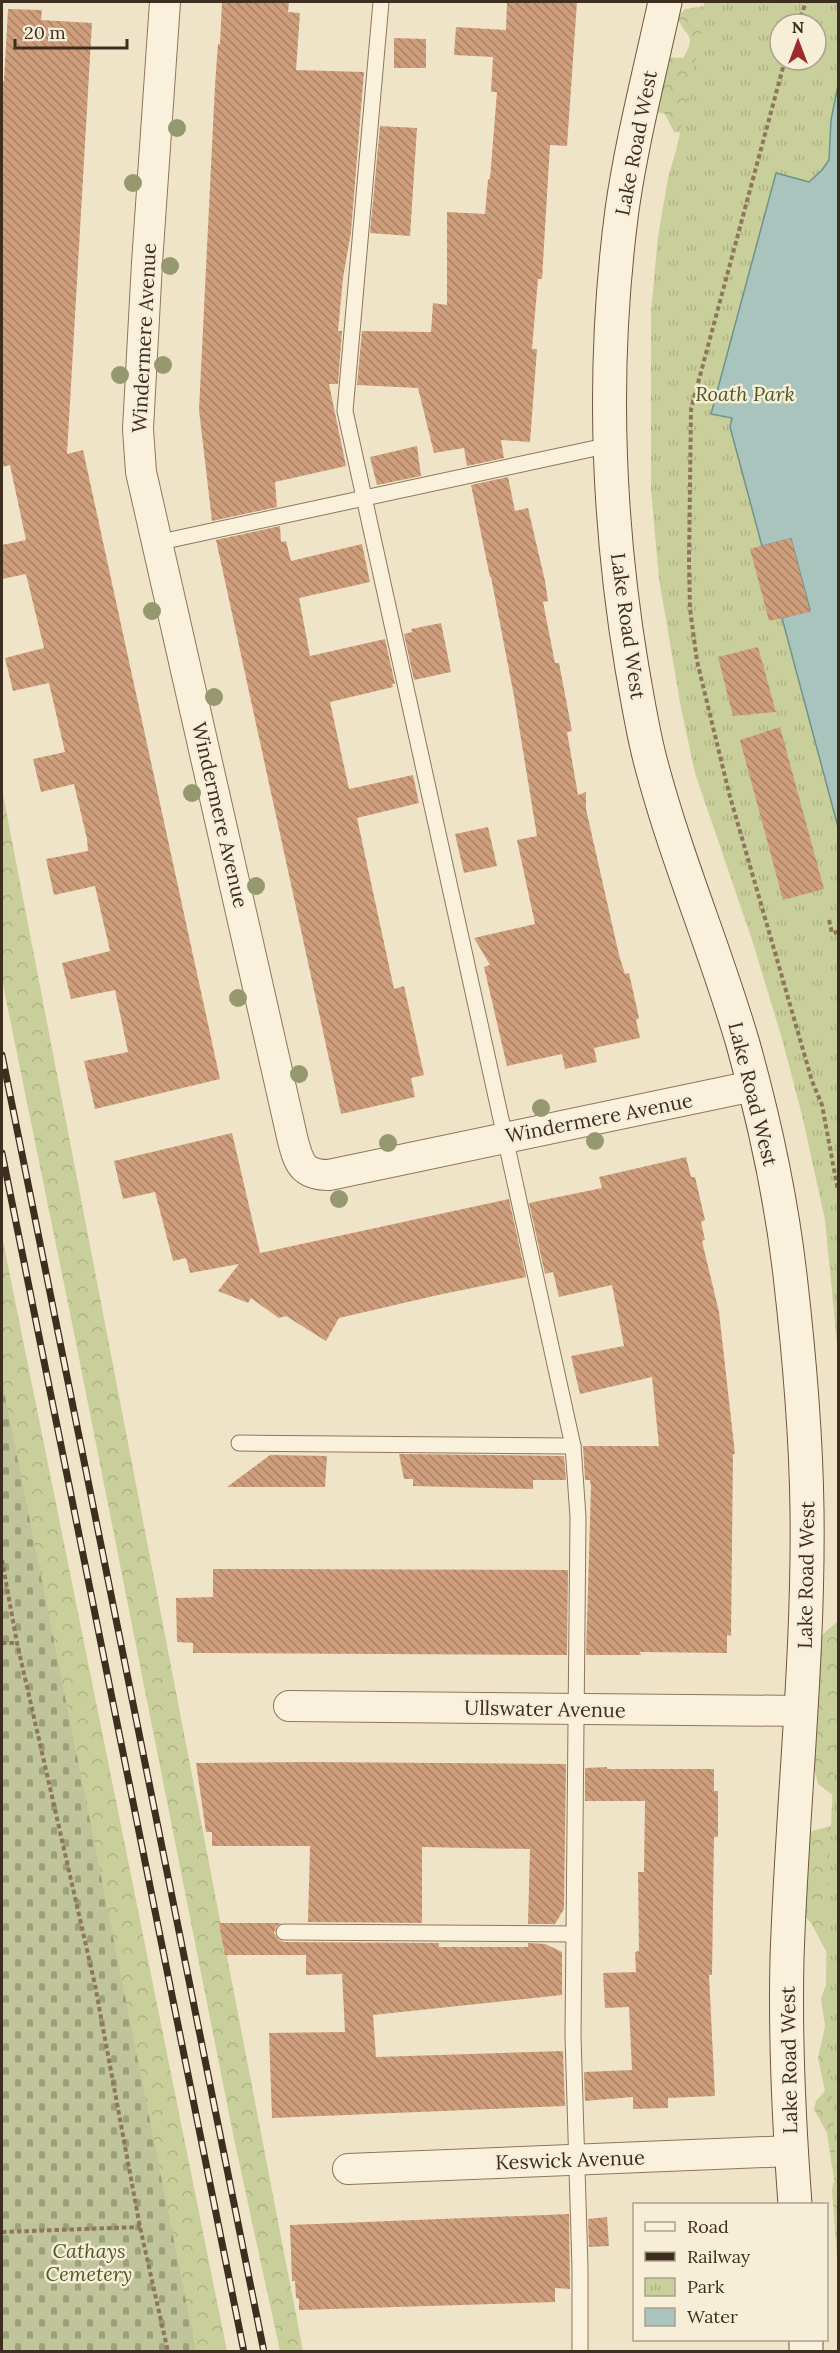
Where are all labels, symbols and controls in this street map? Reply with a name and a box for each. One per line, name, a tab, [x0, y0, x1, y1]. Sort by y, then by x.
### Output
scale bar	[15, 12, 128, 50]
north arrow	[768, 12, 828, 72]
text: N	[792, 17, 804, 37]
text: 20 m	[24, 21, 66, 44]
street label: Lake Road West	[609, 68, 662, 218]
street label: Windermere Avenue	[126, 242, 161, 433]
park label: Roath Park	[695, 381, 795, 406]
street label: Lake Road West	[606, 551, 651, 701]
street label: Windermere Avenue	[187, 720, 254, 910]
street label: Lake Road West	[723, 1019, 784, 1169]
street label: Windermere Avenue	[503, 1087, 695, 1148]
street label: Lake Road West	[792, 1501, 819, 1649]
street label: Ullswater Avenue	[464, 1695, 626, 1722]
street label: Lake Road West	[775, 1986, 802, 2134]
street label: Keswick Avenue	[495, 2144, 645, 2175]
legend	[633, 2203, 828, 2341]
text: Road	[687, 2215, 729, 2238]
park label: Cathays Cemetery	[46, 2238, 132, 2286]
text: Railway	[687, 2245, 751, 2268]
text: Park	[687, 2275, 725, 2298]
text: Water	[687, 2305, 738, 2328]

